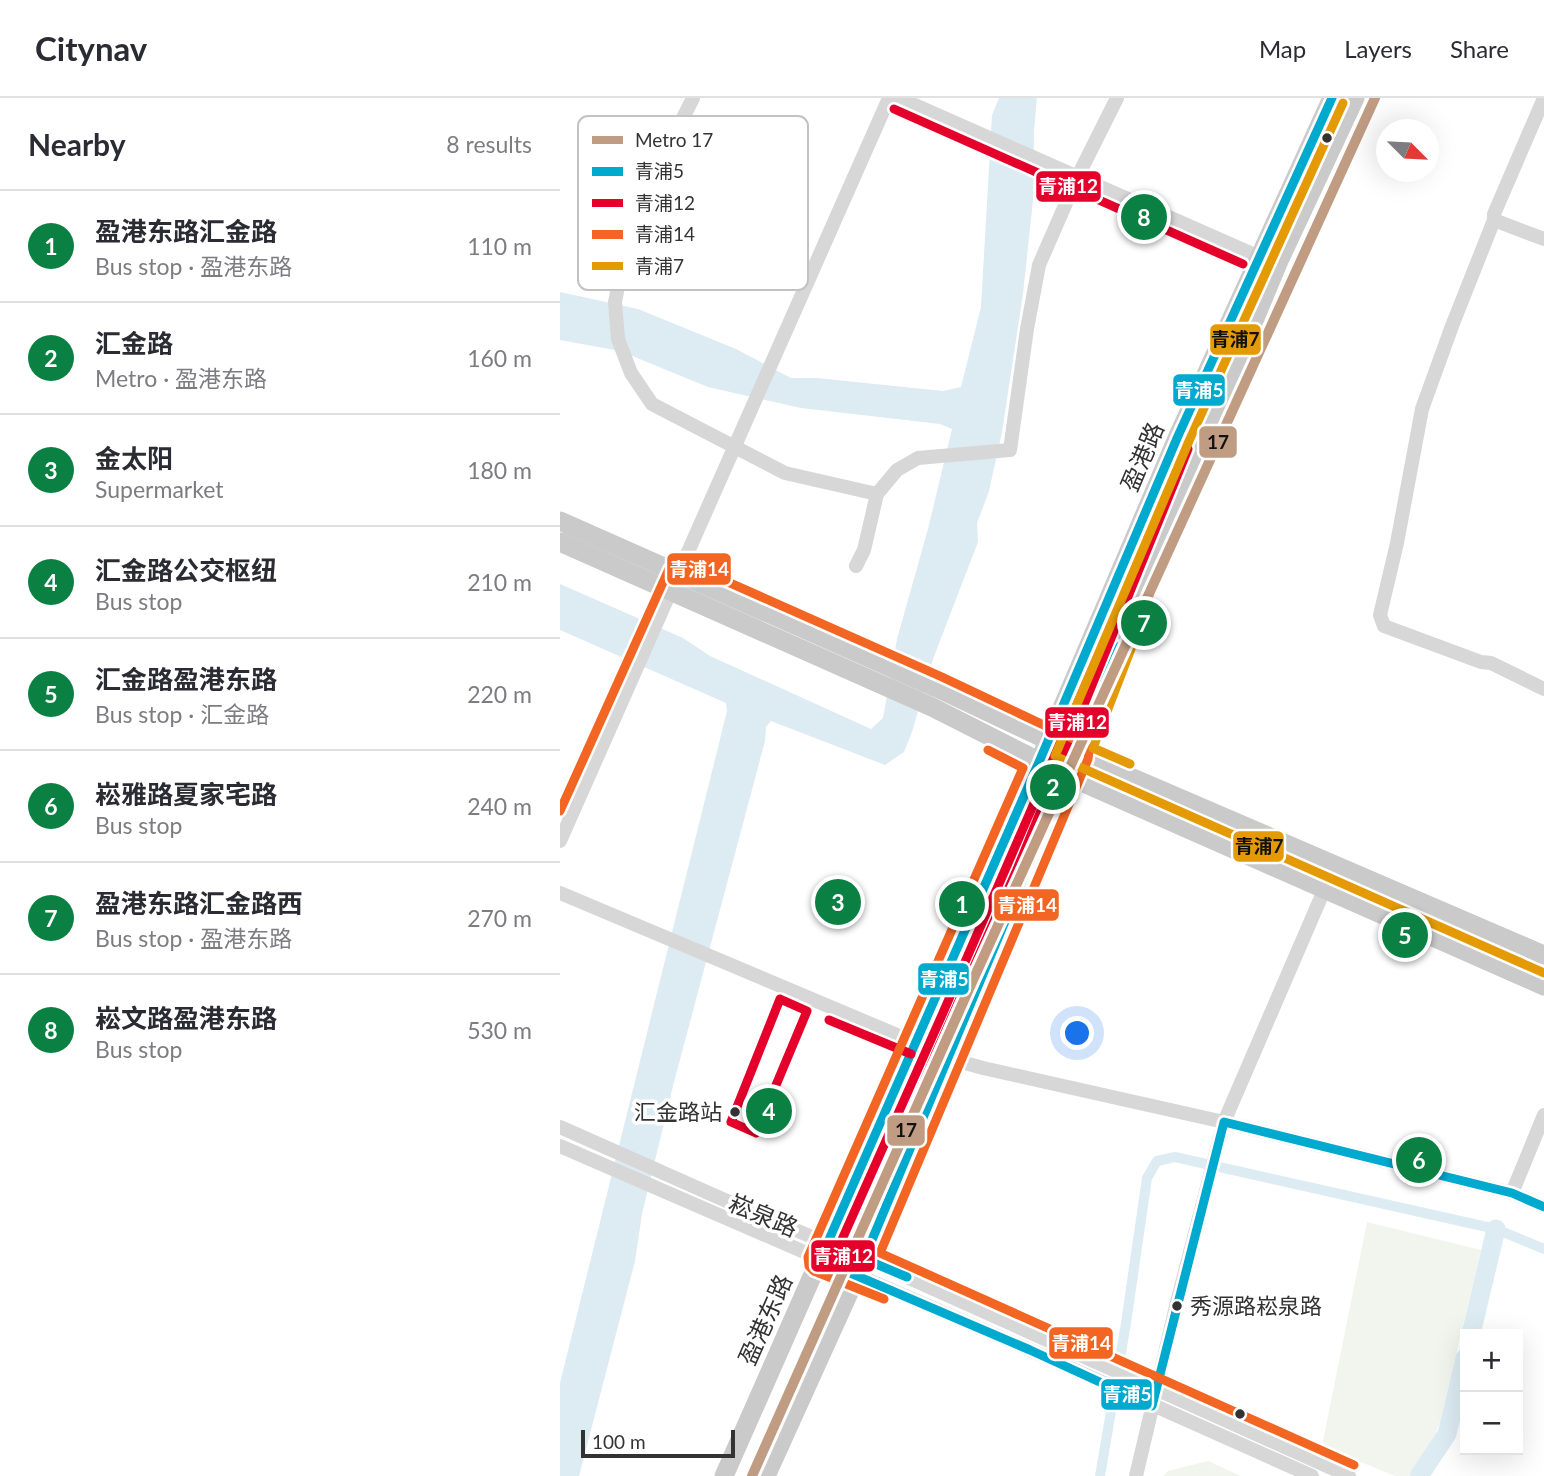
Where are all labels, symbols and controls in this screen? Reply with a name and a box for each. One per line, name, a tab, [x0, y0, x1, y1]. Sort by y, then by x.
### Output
text: Citynav	[35, 28, 147, 68]
text: Map	[1259, 34, 1306, 63]
text: Layers	[1344, 34, 1412, 63]
text: Share	[1450, 34, 1509, 63]
legend	[578, 116, 808, 290]
north arrow	[1376, 119, 1439, 182]
text: Nearby	[28, 126, 126, 162]
text: Metro 17	[635, 128, 713, 151]
text: 8 results	[446, 130, 532, 158]
unlabelled marker	[1320, 131, 1334, 145]
text: 青浦5	[635, 159, 684, 182]
line badge: 青浦12	[1035, 170, 1102, 203]
text: 青浦12	[1038, 174, 1098, 197]
text: 青浦12	[635, 191, 695, 214]
pin: 8	[1121, 191, 1167, 243]
text: 盈港东路汇金路	[95, 215, 277, 247]
text: 青浦14	[635, 222, 695, 245]
text: 1	[44, 232, 58, 260]
text: 110 m	[467, 232, 532, 260]
text: Bus stop · 盈港东路	[95, 252, 292, 280]
text: 青浦7	[635, 254, 684, 277]
line badge: 青浦7	[1209, 323, 1262, 356]
text: 汇金路	[95, 327, 173, 359]
text: 青浦7	[1210, 327, 1260, 350]
text: 2	[44, 344, 58, 372]
text: 160 m	[467, 344, 532, 372]
text: Metro · 盈港东路	[95, 364, 267, 392]
line badge: 青浦5	[1172, 373, 1226, 407]
text: 青浦5	[1174, 378, 1224, 401]
street label: 盈港路	[1114, 418, 1169, 495]
line badge: 17	[1198, 425, 1238, 459]
text: 17	[1207, 430, 1229, 453]
text: 金太阳	[95, 442, 173, 474]
text: 3	[44, 456, 58, 484]
text: 180 m	[467, 456, 532, 484]
text: Supermarket	[95, 475, 224, 503]
line badge: 青浦14	[666, 552, 732, 586]
text: 汇金路公交枢纽	[95, 554, 277, 586]
text: 青浦14	[669, 557, 729, 580]
text: 4	[44, 568, 58, 596]
text: 210 m	[467, 568, 532, 596]
text: Bus stop	[95, 587, 182, 615]
pin: 7	[1121, 597, 1167, 649]
text: 汇金路盈港东路	[95, 663, 277, 695]
text: 5	[44, 680, 58, 708]
text: 220 m	[467, 680, 532, 708]
text: Bus stop · 汇金路	[95, 700, 269, 728]
line badge: 青浦12	[1044, 706, 1110, 739]
text: 青浦12	[1047, 710, 1107, 733]
pin: 2	[1030, 761, 1076, 813]
text: 崧雅路夏家宅路	[95, 778, 277, 810]
text: 6	[44, 792, 58, 820]
text: 240 m	[467, 792, 532, 820]
text: Bus stop	[95, 811, 182, 839]
line badge: 青浦7	[1232, 830, 1285, 863]
text: 青浦7	[1234, 834, 1284, 857]
pin: 3	[815, 876, 861, 928]
pin: 1	[939, 878, 985, 930]
text: 盈港东路汇金路西	[95, 887, 303, 919]
line badge: 青浦14	[993, 888, 1060, 922]
text: 青浦14	[997, 893, 1057, 916]
text: 7	[44, 904, 58, 932]
text: 270 m	[467, 904, 532, 932]
pin: 5	[1382, 909, 1428, 961]
text: Bus stop · 盈港东路	[95, 924, 292, 952]
line badge: 青浦5	[917, 962, 970, 996]
text: 青浦5	[919, 967, 969, 990]
text: 崧文路盈港东路	[95, 1002, 277, 1034]
text: 8	[44, 1016, 58, 1044]
text: 530 m	[467, 1016, 532, 1044]
your location	[1060, 1016, 1094, 1050]
text: Bus stop	[95, 1035, 182, 1063]
pin: 4	[746, 1085, 792, 1137]
place label: 汇金路站	[634, 1098, 722, 1125]
marker: 汇金路站	[728, 1105, 742, 1119]
line badge: 17	[886, 1114, 926, 1147]
text: 17	[895, 1118, 917, 1141]
pin: 6	[1396, 1134, 1442, 1186]
street label: 崧泉路	[725, 1187, 802, 1242]
line badge: 青浦12	[810, 1239, 876, 1273]
text: 青浦12	[813, 1244, 873, 1267]
street label: 盈港东路	[732, 1270, 797, 1369]
place label: 秀源路崧泉路	[1190, 1292, 1322, 1319]
marker: 秀源路崧泉路	[1170, 1299, 1184, 1313]
line badge: 青浦14	[1048, 1326, 1114, 1360]
map controls	[1460, 1329, 1523, 1455]
button: +	[1460, 1329, 1523, 1392]
text: 青浦14	[1051, 1331, 1111, 1354]
line badge: 青浦5	[1100, 1378, 1153, 1411]
text: 青浦5	[1102, 1382, 1152, 1405]
button: −	[1460, 1392, 1523, 1455]
unlabelled marker	[1233, 1407, 1247, 1421]
scale bar	[581, 1427, 735, 1459]
text: 100 m	[592, 1430, 646, 1453]

